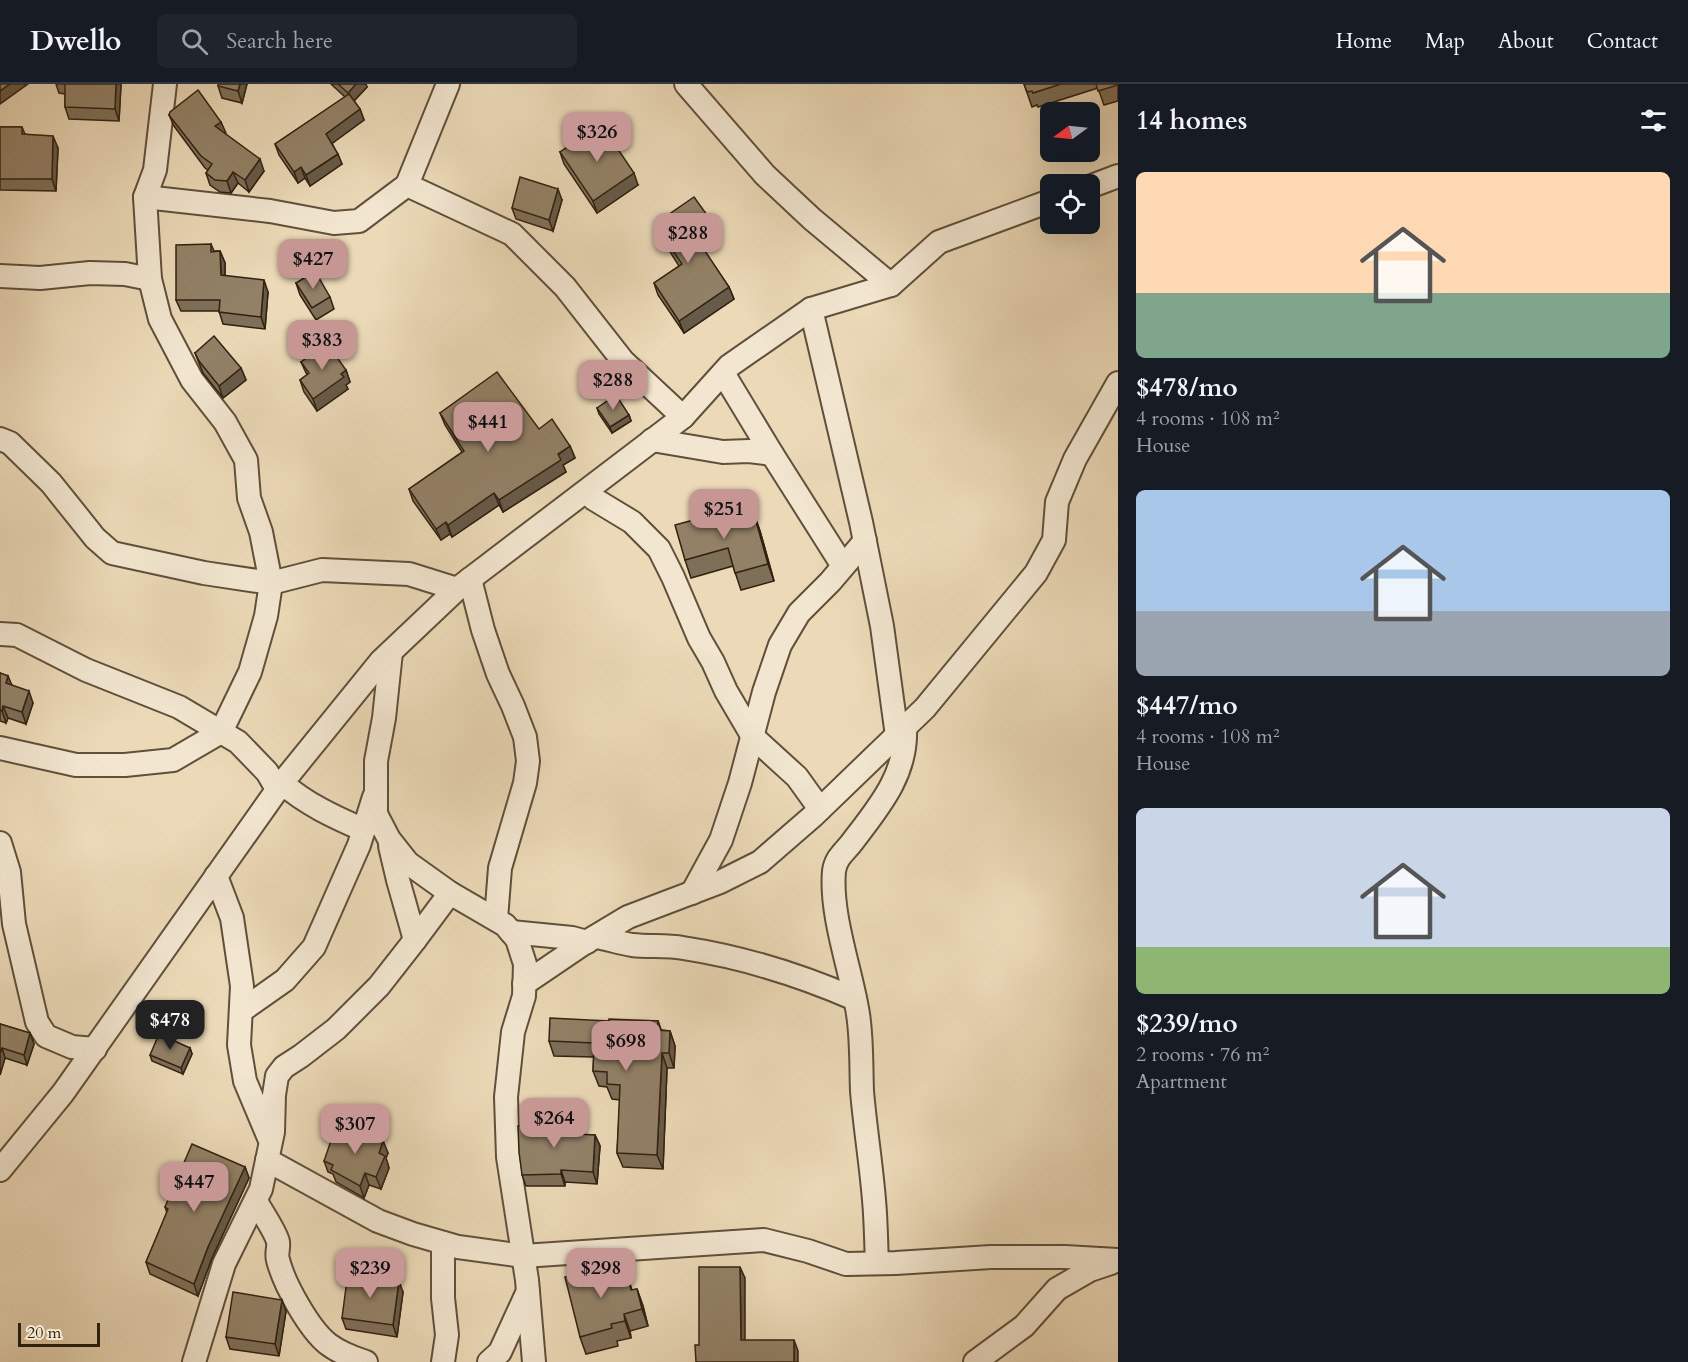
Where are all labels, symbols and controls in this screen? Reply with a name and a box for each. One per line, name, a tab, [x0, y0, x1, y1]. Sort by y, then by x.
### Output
search box	[157, 14, 577, 68]
text: Dwello	[30, 22, 121, 60]
icon: search	[178, 25, 211, 58]
text: Search here	[226, 26, 333, 56]
text: Home	[1336, 27, 1392, 56]
text: Map	[1425, 27, 1465, 56]
text: About	[1498, 27, 1554, 56]
text: Contact	[1587, 27, 1658, 56]
north arrow	[1040, 102, 1100, 162]
map controls	[1040, 102, 1100, 234]
text: 14 homes	[1136, 103, 1247, 138]
icon: filters	[1637, 104, 1670, 137]
pin: $326	[561, 112, 633, 163]
text: $326	[577, 118, 617, 145]
button: locate	[1040, 174, 1100, 234]
icon: home	[1349, 211, 1457, 319]
pin: $288	[652, 213, 724, 264]
text: $288	[668, 219, 708, 246]
pin: $427	[277, 239, 349, 290]
text: $427	[293, 245, 333, 272]
pin: $383	[286, 320, 358, 371]
text: $383	[302, 326, 342, 353]
pin: $288	[577, 360, 649, 411]
text: $288	[593, 366, 633, 393]
text: $478/mo	[1136, 370, 1238, 405]
pin: $441	[452, 402, 524, 453]
text: 4 rooms · 108 m²	[1136, 405, 1280, 432]
text: $441	[468, 408, 508, 435]
text: House	[1136, 432, 1190, 459]
pin: $251	[688, 489, 760, 540]
text: $251	[704, 495, 744, 522]
icon: home	[1349, 529, 1457, 637]
text: $447/mo	[1136, 688, 1238, 723]
text: 4 rooms · 108 m²	[1136, 723, 1280, 750]
text: House	[1136, 750, 1190, 777]
icon: home	[1349, 847, 1457, 955]
pin: $478	[134, 1000, 206, 1051]
text: $478	[150, 1006, 190, 1033]
text: $239/mo	[1136, 1006, 1238, 1041]
pin: $698	[590, 1021, 662, 1072]
text: $698	[606, 1027, 646, 1054]
text: 2 rooms · 76 m²	[1136, 1041, 1269, 1068]
text: Apartment	[1136, 1068, 1227, 1095]
pin: $264	[518, 1098, 590, 1149]
pin: $307	[319, 1104, 391, 1155]
text: $264	[534, 1104, 574, 1131]
text: $307	[335, 1110, 375, 1137]
pin: $447	[158, 1162, 230, 1213]
text: $447	[174, 1168, 214, 1195]
pin: $239	[334, 1248, 406, 1299]
pin: $298	[565, 1248, 637, 1299]
text: $239	[350, 1254, 390, 1281]
text: $298	[581, 1254, 621, 1281]
scale bar	[18, 1320, 100, 1348]
text: 20 m	[27, 1322, 61, 1344]

